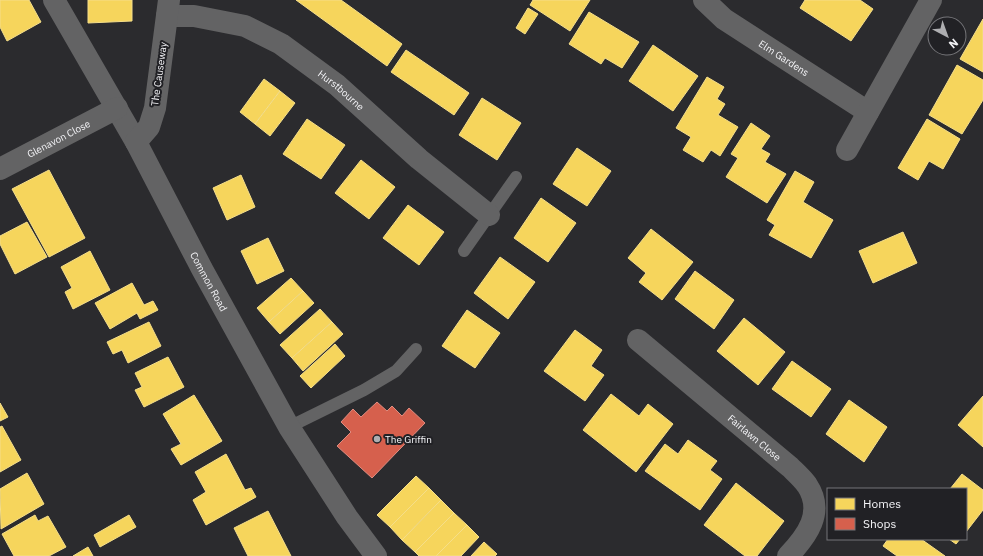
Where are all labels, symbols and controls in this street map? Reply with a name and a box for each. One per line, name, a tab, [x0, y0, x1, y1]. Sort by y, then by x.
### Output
north arrow	[927, 16, 967, 56]
text: N	[946, 36, 961, 51]
street label: Elm Gardens	[756, 37, 812, 79]
street label: The Causeway	[148, 41, 170, 107]
street label: Hurstbourne	[315, 67, 368, 113]
street label: Glenavon Close	[25, 116, 93, 160]
street label: Common Road	[188, 249, 230, 313]
street label: Fairlawn Close	[725, 411, 784, 464]
place label: The Griffin	[385, 433, 432, 446]
marker: The Griffin	[372, 434, 382, 444]
legend	[827, 488, 967, 540]
text: Homes	[863, 496, 901, 511]
text: Shops	[863, 516, 896, 531]

